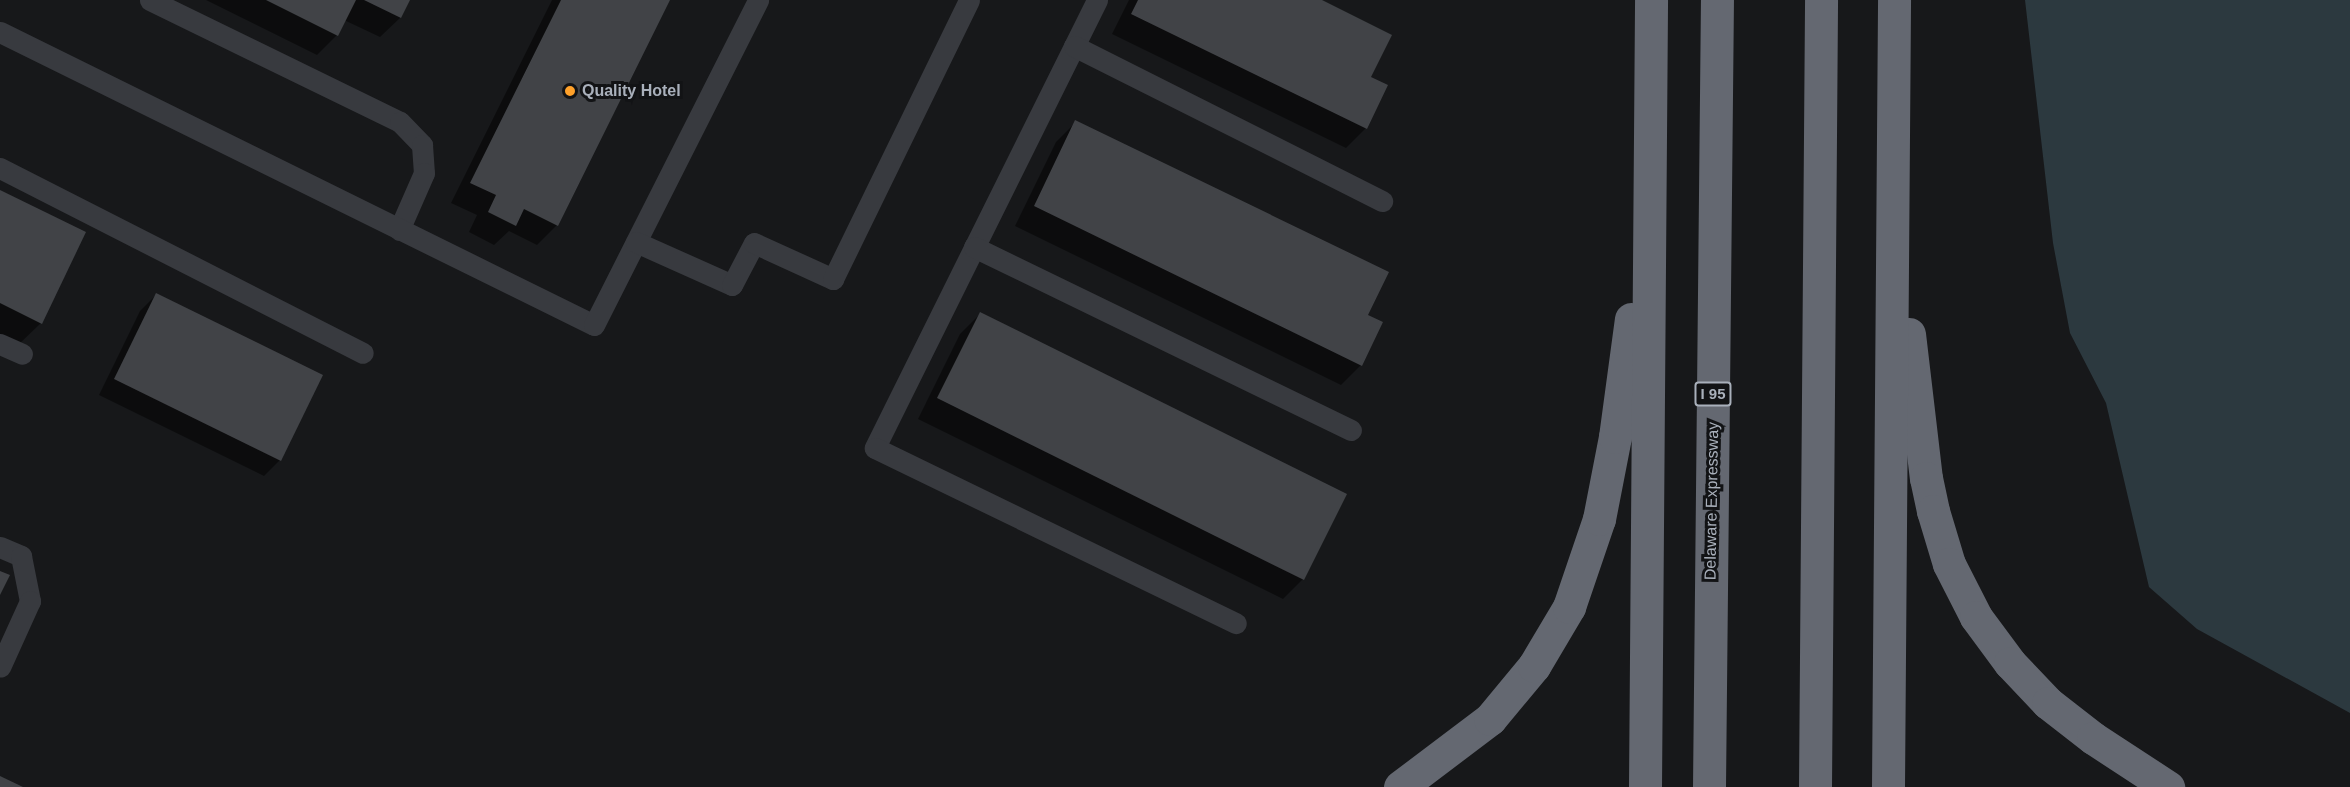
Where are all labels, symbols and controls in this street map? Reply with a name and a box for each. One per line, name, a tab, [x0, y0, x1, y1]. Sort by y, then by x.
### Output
place label: Quality Hotel	[582, 81, 681, 101]
marker: Quality Hotel	[563, 84, 577, 98]
road number: I 95	[1694, 382, 1732, 406]
street label: Delaware Expressway	[1701, 422, 1723, 580]

